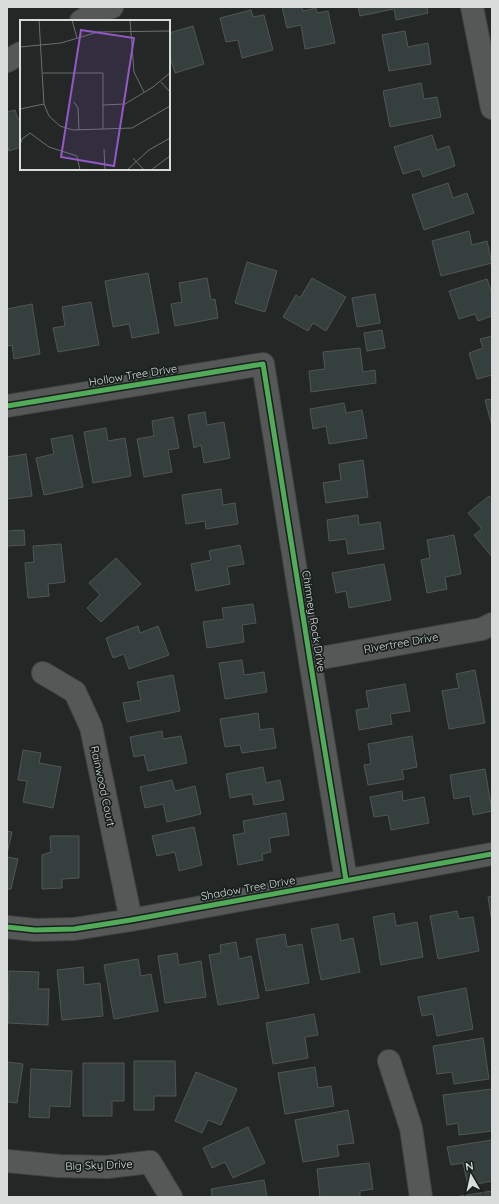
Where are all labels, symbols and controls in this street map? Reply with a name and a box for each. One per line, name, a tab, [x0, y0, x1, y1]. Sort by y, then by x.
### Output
inset map	[20, 20, 170, 170]
street label: Hollow Tree Drive	[88, 361, 178, 389]
street label: Chimney Rock Drive	[299, 569, 329, 673]
street label: Rivertree Drive	[363, 630, 439, 656]
street label: Rainwood Court	[88, 744, 118, 828]
street label: Shadow Tree Drive	[200, 873, 296, 903]
north arrow	[451, 1156, 491, 1196]
street label: Big Sky Drive	[65, 1157, 133, 1173]
text: N	[464, 1159, 475, 1174]

